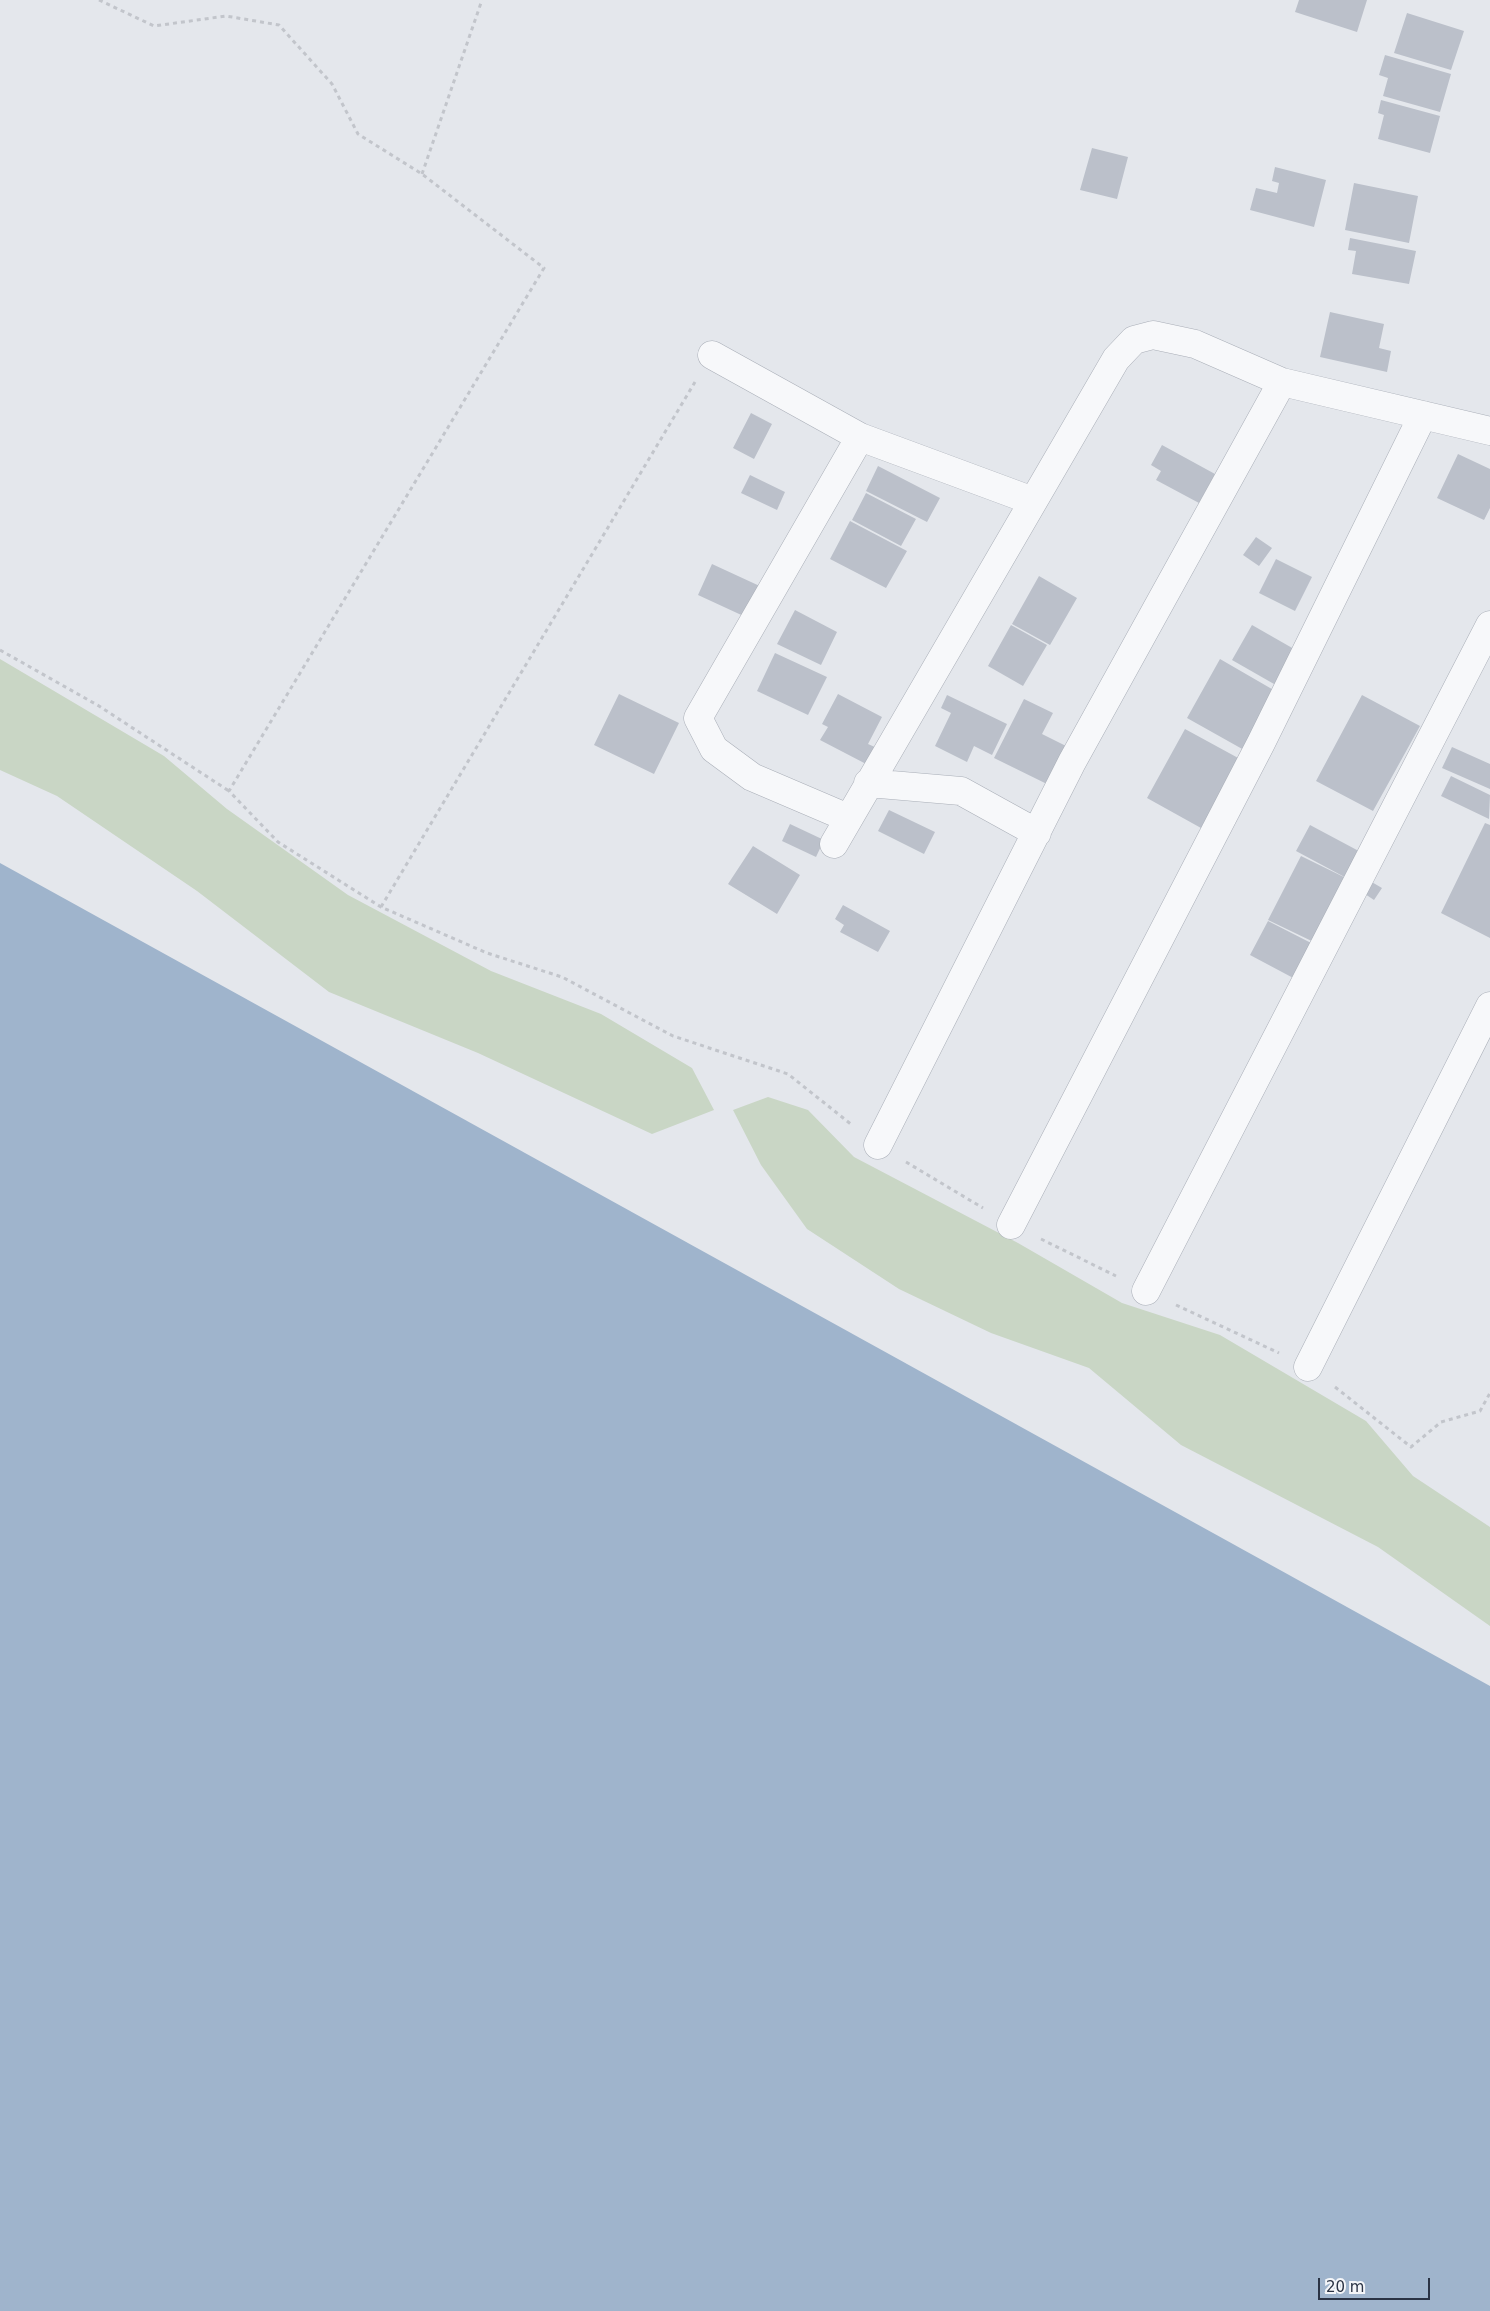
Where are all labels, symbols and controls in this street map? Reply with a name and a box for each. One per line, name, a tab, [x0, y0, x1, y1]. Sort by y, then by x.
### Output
scale bar	[1320, 2268, 1432, 2300]
text: 20 m	[1326, 2278, 1364, 2296]

